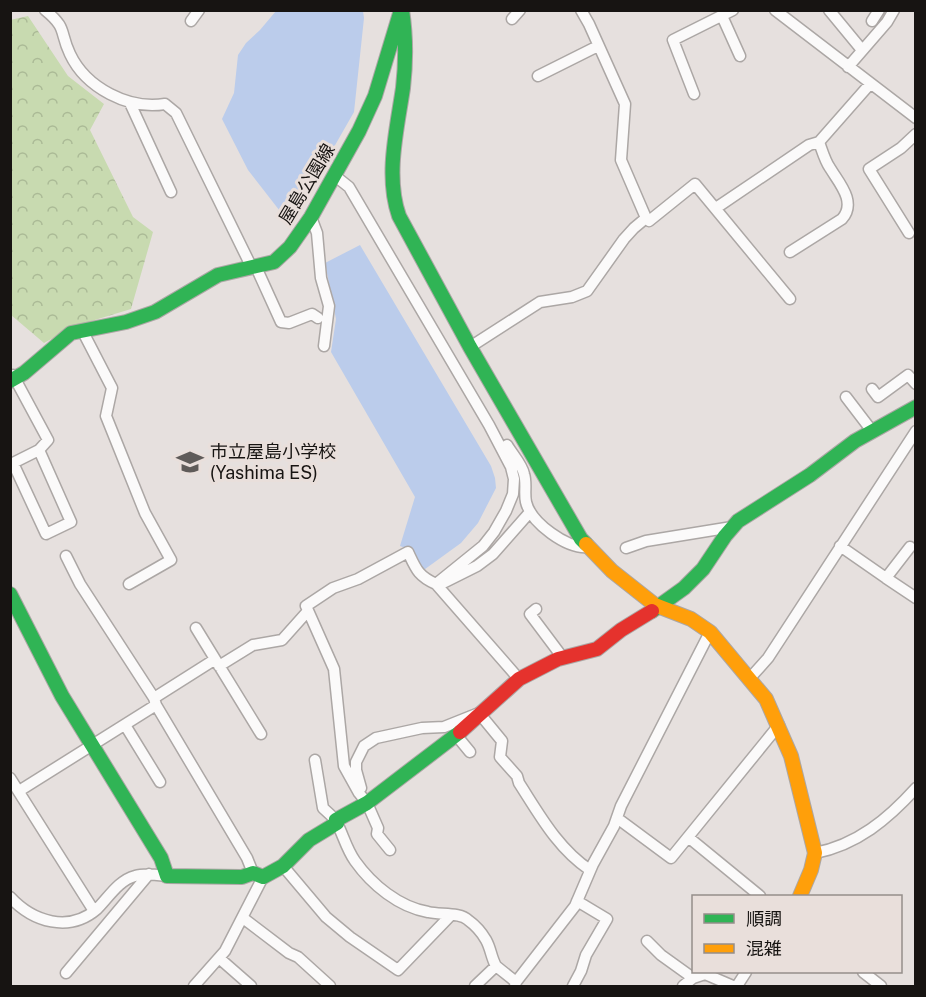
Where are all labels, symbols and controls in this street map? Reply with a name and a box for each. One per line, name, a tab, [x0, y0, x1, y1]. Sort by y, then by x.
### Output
street label: 屋島公園線	[274, 140, 339, 228]
place label: 市立屋島小学校 (Yashima ES)	[210, 441, 336, 483]
school or university icon: 市立屋島小学校 (Yashima ES)	[175, 447, 205, 477]
legend	[692, 895, 902, 973]
text: 順調	[746, 908, 782, 929]
text: 混雑	[746, 938, 782, 959]

